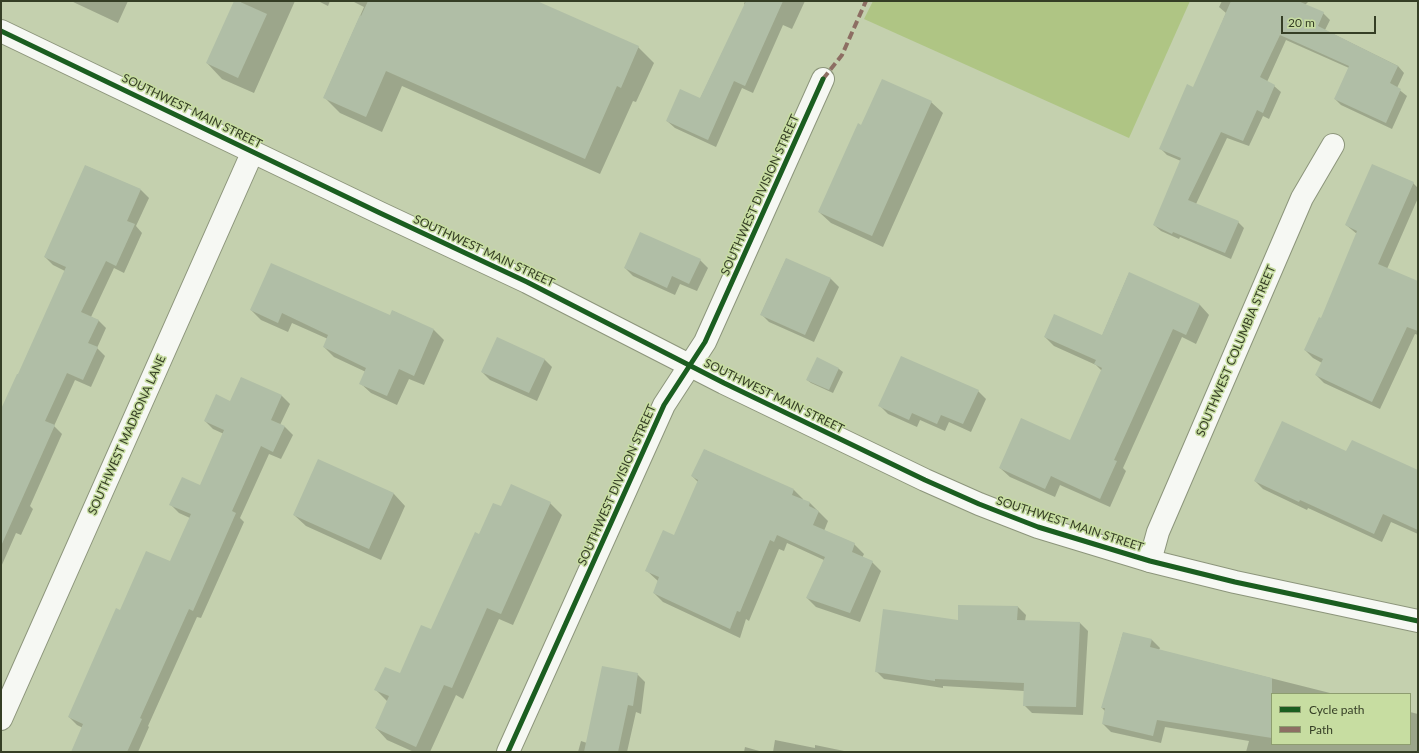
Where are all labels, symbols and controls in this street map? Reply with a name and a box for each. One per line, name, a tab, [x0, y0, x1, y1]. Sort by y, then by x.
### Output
scale bar	[1283, 8, 1378, 34]
text: 20 m	[1288, 15, 1315, 30]
street label: SOUTHWEST MAIN STREET	[120, 71, 264, 151]
street label: SOUTHWEST DIVISION STREET	[718, 112, 802, 278]
street label: SOUTHWEST MAIN STREET	[411, 212, 557, 290]
street label: SOUTHWEST COLUMBIA STREET	[1193, 263, 1279, 439]
street label: SOUTHWEST MADRONA LANE	[85, 353, 169, 517]
street label: SOUTHWEST MAIN STREET	[702, 356, 846, 436]
street label: SOUTHWEST DIVISION STREET	[575, 402, 659, 568]
street label: SOUTHWEST MAIN STREET	[994, 493, 1146, 555]
legend	[1271, 693, 1411, 745]
text: Cycle path	[1309, 702, 1364, 717]
text: Path	[1309, 722, 1333, 737]

